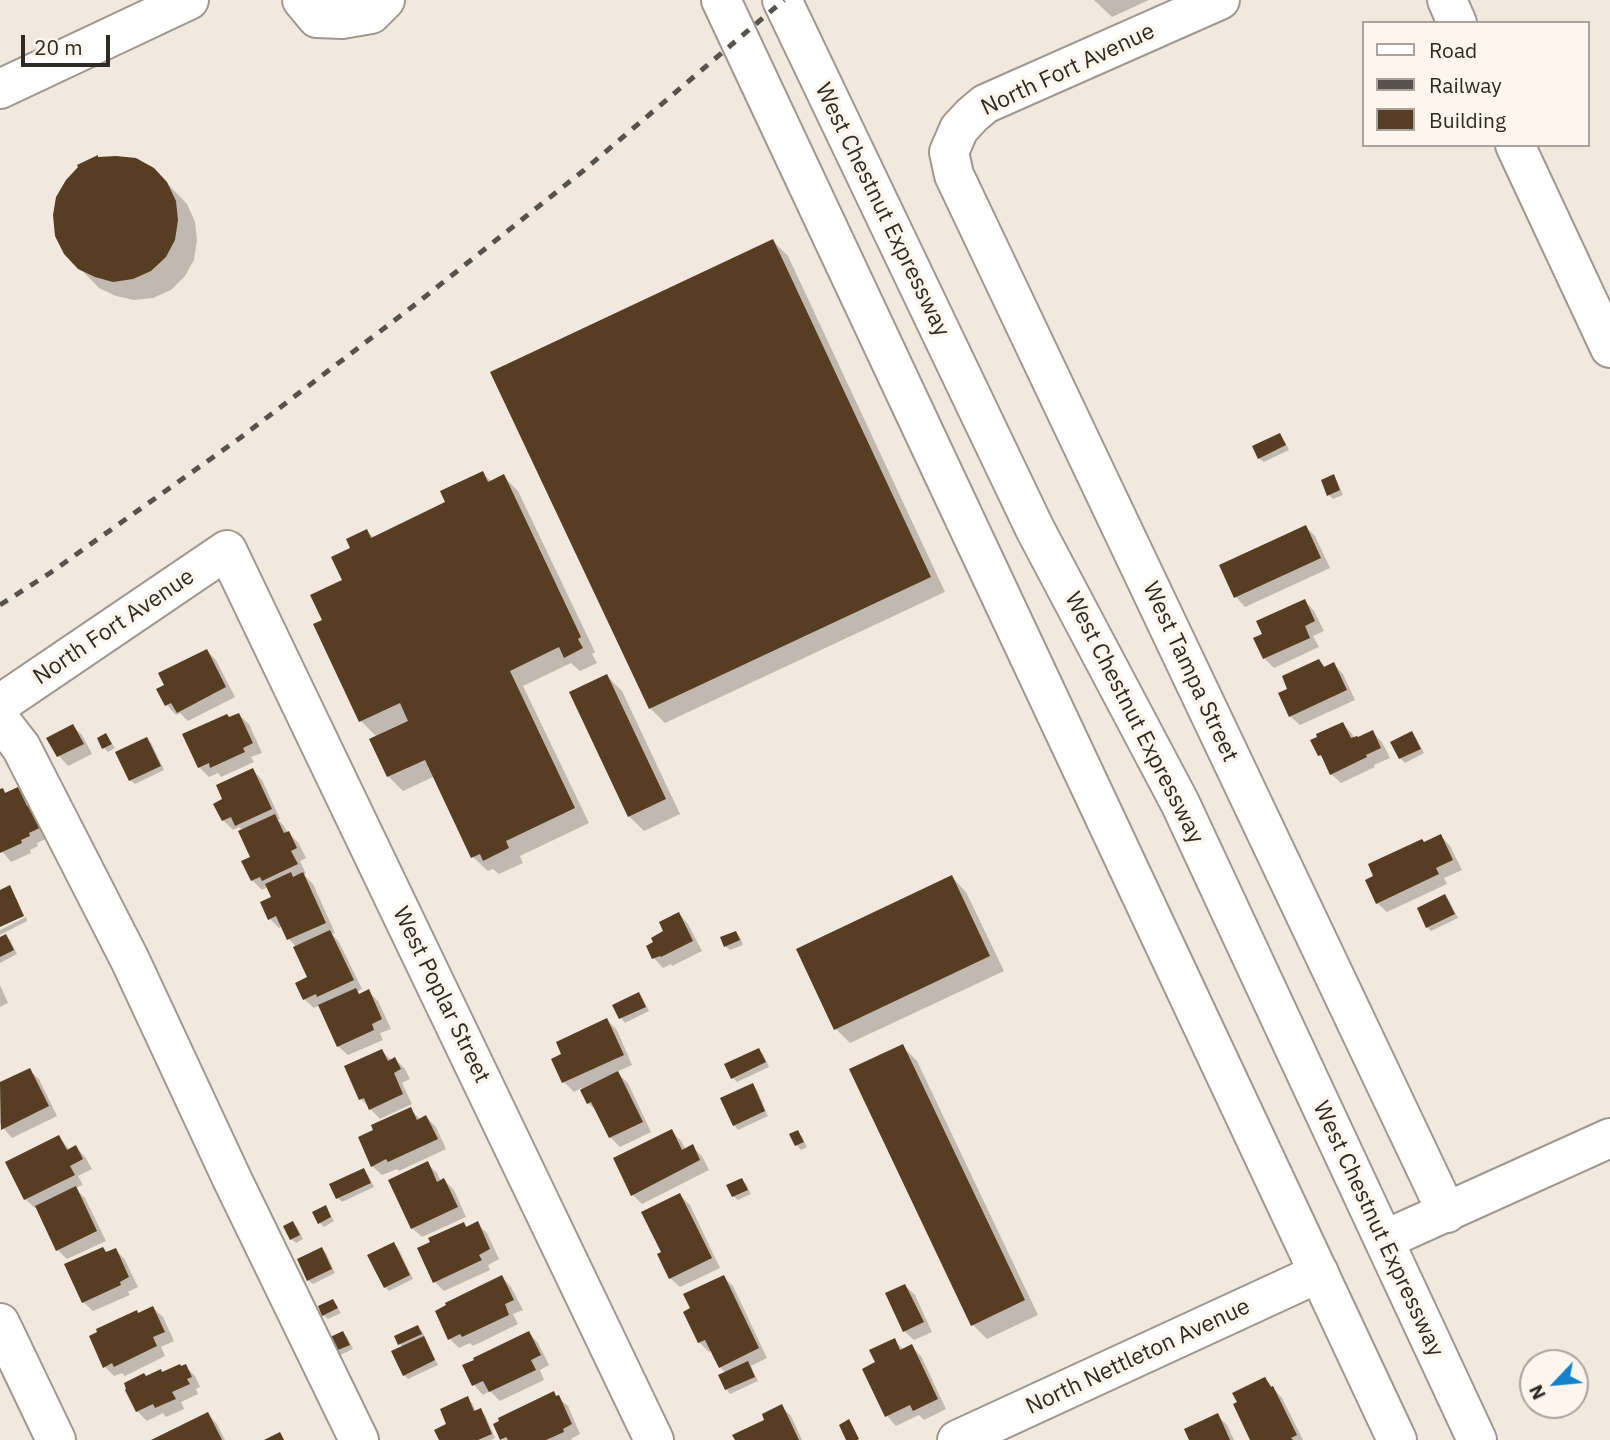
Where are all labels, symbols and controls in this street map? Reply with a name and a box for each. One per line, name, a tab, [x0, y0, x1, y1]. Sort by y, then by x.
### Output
street label: North Fort Avenue	[977, 18, 1159, 122]
scale bar	[24, 21, 114, 65]
legend	[1362, 21, 1589, 147]
text: 20 m	[34, 33, 83, 61]
text: Road	[1429, 36, 1477, 64]
text: Railway	[1429, 71, 1502, 99]
street label: West Chestnut Expressway	[809, 79, 955, 341]
text: Building	[1429, 106, 1506, 134]
street label: North Fort Avenue	[28, 563, 200, 691]
street label: West Tampa Street	[1136, 578, 1244, 766]
street label: West Chestnut Expressway	[1058, 588, 1210, 848]
street label: West Poplar Street	[386, 902, 496, 1088]
street label: West Chestnut Expressway	[1307, 1097, 1449, 1361]
street label: North Nettleton Avenue	[1022, 1293, 1254, 1421]
north arrow	[1519, 1349, 1589, 1419]
text: N	[1523, 1381, 1551, 1404]

